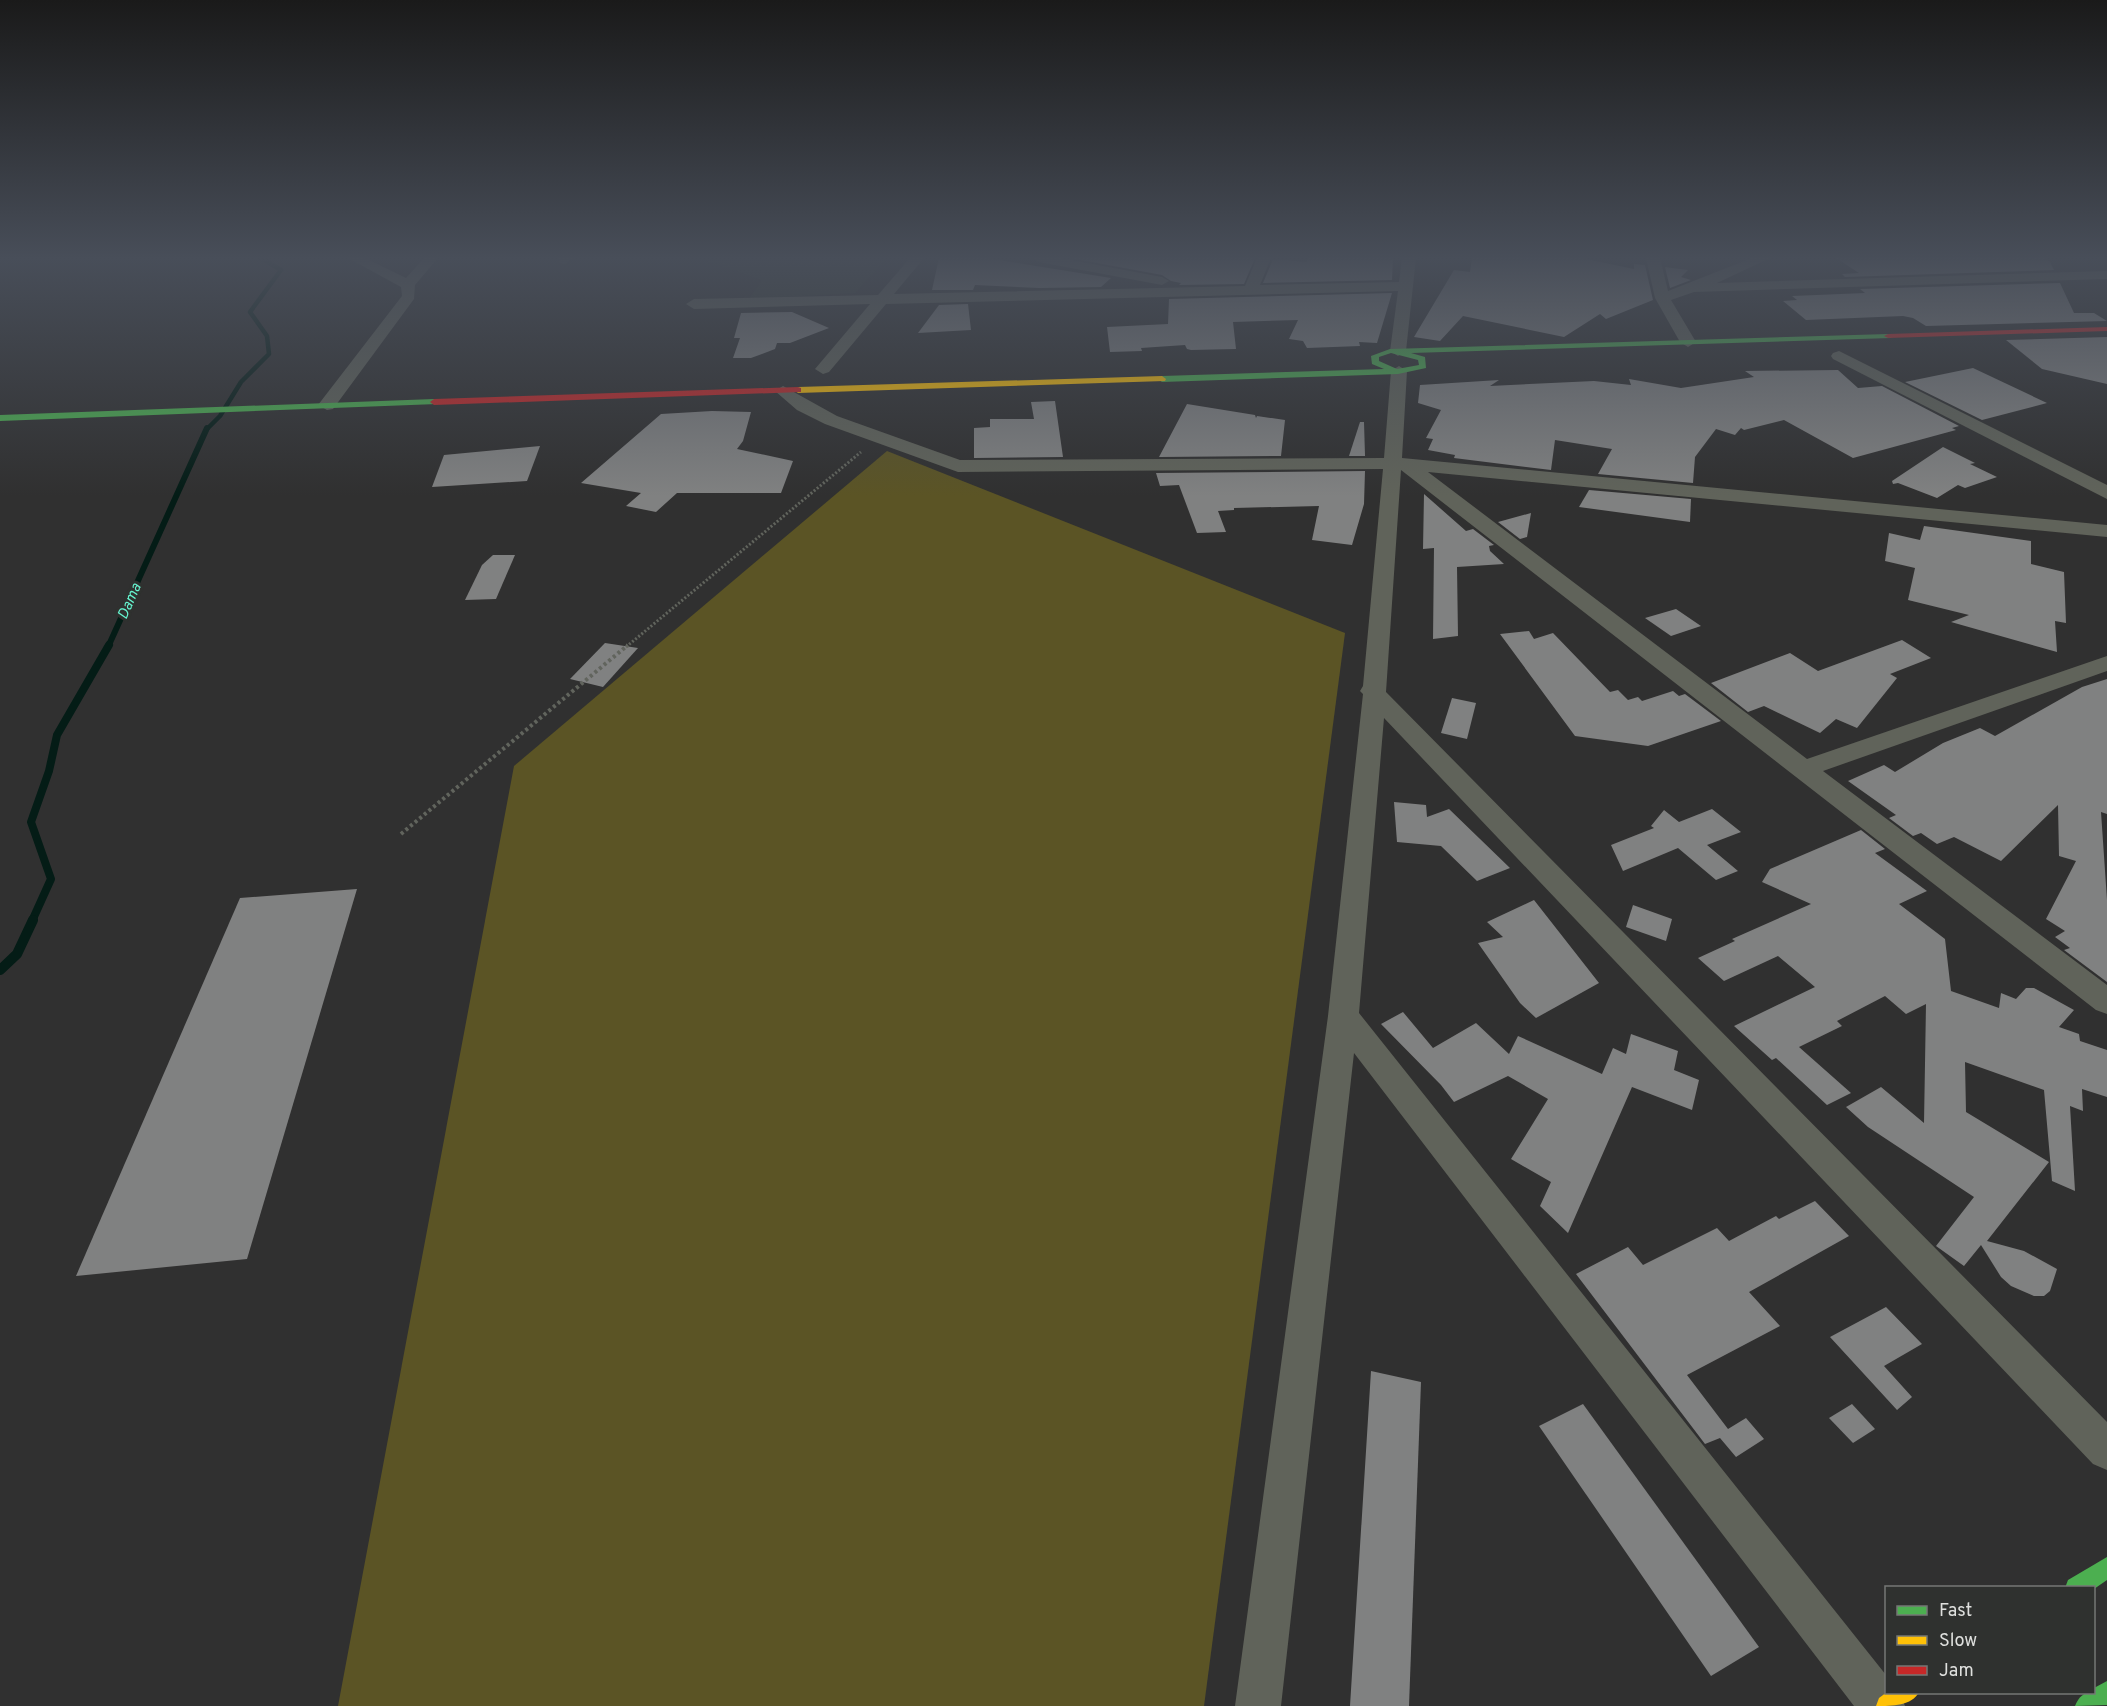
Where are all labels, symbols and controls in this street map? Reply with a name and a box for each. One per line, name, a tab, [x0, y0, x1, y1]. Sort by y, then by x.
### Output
water label: Dama	[114, 580, 147, 623]
legend	[1885, 1586, 2095, 1694]
text: Fast	[1939, 1600, 1972, 1623]
text: Slow	[1939, 1630, 1977, 1653]
text: Jam	[1939, 1660, 1974, 1683]

